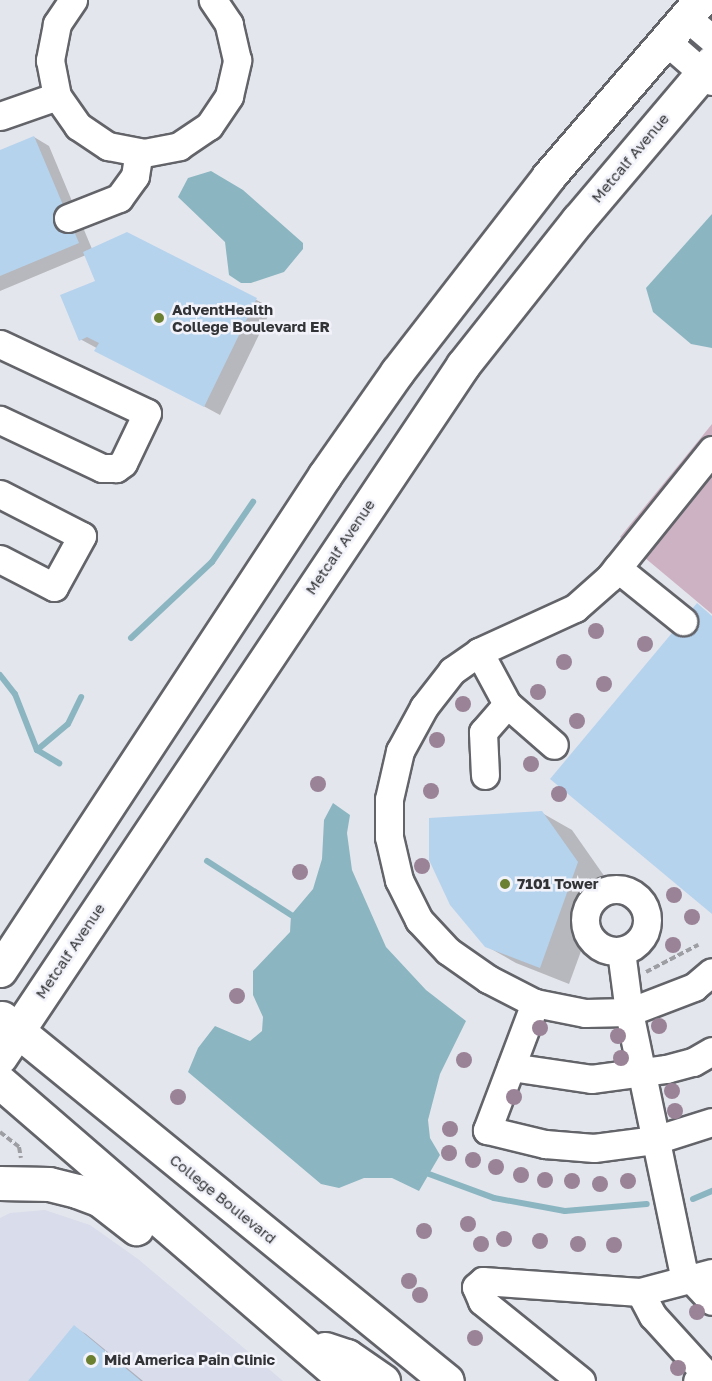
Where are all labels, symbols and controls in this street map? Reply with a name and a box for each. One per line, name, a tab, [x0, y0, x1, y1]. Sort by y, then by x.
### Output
street label: Metcalf Avenue	[587, 110, 673, 206]
place label: AdventHealth College Boulevard ER	[172, 300, 330, 335]
marker: AdventHealth College Boulevard ER	[150, 309, 168, 327]
street label: Metcalf Avenue	[302, 496, 378, 598]
place label: 7101 Tower	[517, 875, 599, 893]
marker: 7101 Tower	[498, 877, 512, 891]
street label: Metcalf Avenue	[32, 900, 108, 1002]
street label: College Boulevard	[166, 1151, 280, 1247]
marker: Mid America Pain Clinic	[82, 1351, 100, 1369]
place label: Mid America Pain Clinic	[104, 1351, 275, 1369]

